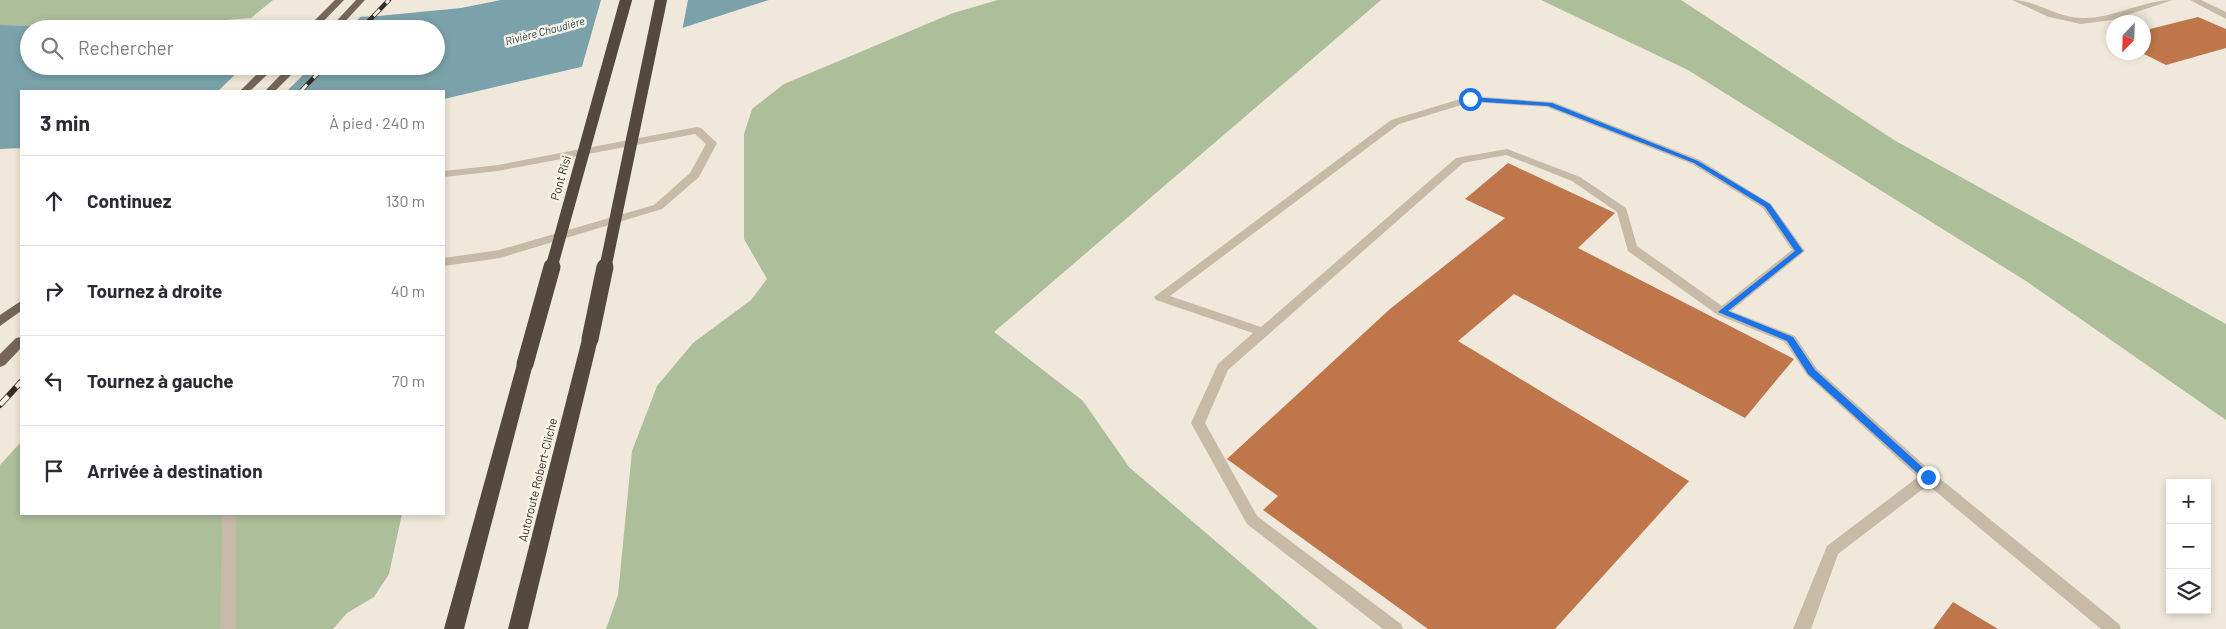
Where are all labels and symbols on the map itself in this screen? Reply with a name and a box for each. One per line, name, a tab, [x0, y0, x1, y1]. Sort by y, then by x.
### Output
water label: Rivière Chaudière	[504, 14, 586, 47]
north arrow	[2106, 15, 2151, 60]
route start	[1459, 88, 1482, 111]
street label: Pont Risi	[547, 154, 573, 202]
street label: Autoroute Robert-Cliche	[515, 416, 559, 543]
route end	[1917, 466, 1940, 489]

